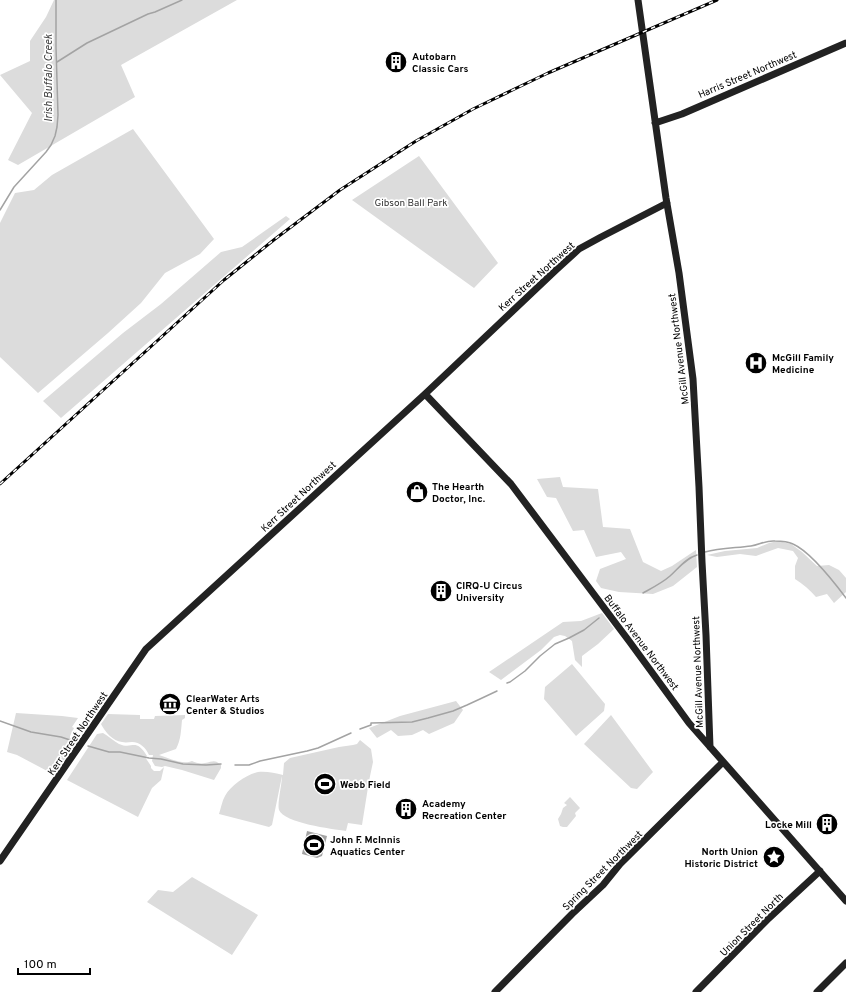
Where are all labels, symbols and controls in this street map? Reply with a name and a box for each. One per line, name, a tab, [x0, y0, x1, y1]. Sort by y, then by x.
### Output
water label: Irish Buffalo Creek	[42, 34, 56, 122]
building icon: Autobarn Classic Cars	[383, 49, 409, 75]
street label: Harris Street Northwest	[696, 49, 799, 102]
place label: Autobarn Classic Cars	[412, 51, 469, 76]
park label: Gibson Ball Park	[374, 197, 448, 210]
street label: Kerr Street Northwest	[496, 239, 578, 315]
street label: McGill Avenue Northwest	[666, 292, 693, 405]
hospital icon: McGill Family Medicine	[743, 350, 769, 376]
place label: McGill Family Medicine	[772, 352, 834, 377]
street label: Kerr Street Northwest	[259, 459, 340, 535]
shop icon: The Hearth Doctor, Inc.	[404, 479, 430, 505]
place label: The Hearth Doctor, Inc.	[432, 481, 486, 506]
building icon: CIRQ-U Circus University	[428, 578, 454, 604]
place label: CIRQ-U Circus University	[456, 580, 522, 605]
street label: Buffalo Avenue Northwest	[601, 592, 681, 694]
street label: McGill Avenue Northwest	[690, 616, 707, 728]
street label: Kerr Street Northwest	[45, 689, 111, 778]
museum icon: ClearWater Arts Center & Studios	[157, 691, 183, 717]
place label: ClearWater Arts Center & Studios	[186, 693, 265, 718]
sports icon: Webb Field	[312, 771, 338, 797]
place label: Webb Field	[340, 779, 390, 792]
building icon: Academy Recreation Center	[393, 796, 419, 822]
place label: Academy Recreation Center	[422, 798, 507, 823]
building icon: Locke Mill	[814, 811, 840, 837]
place label: Locke Mill	[765, 819, 812, 832]
street label: Spring Street Northwest	[560, 828, 646, 914]
sports icon: John F. McInnis Aquatics Center	[301, 832, 327, 858]
place label: John F. McInnis Aquatics Center	[330, 834, 406, 859]
place icon: North Union Historic District	[761, 844, 787, 870]
place label: North Union Historic District	[684, 846, 758, 871]
street label: Union Street North	[718, 891, 786, 959]
scale bar	[18, 950, 90, 976]
text: 100 m	[24, 957, 57, 973]

